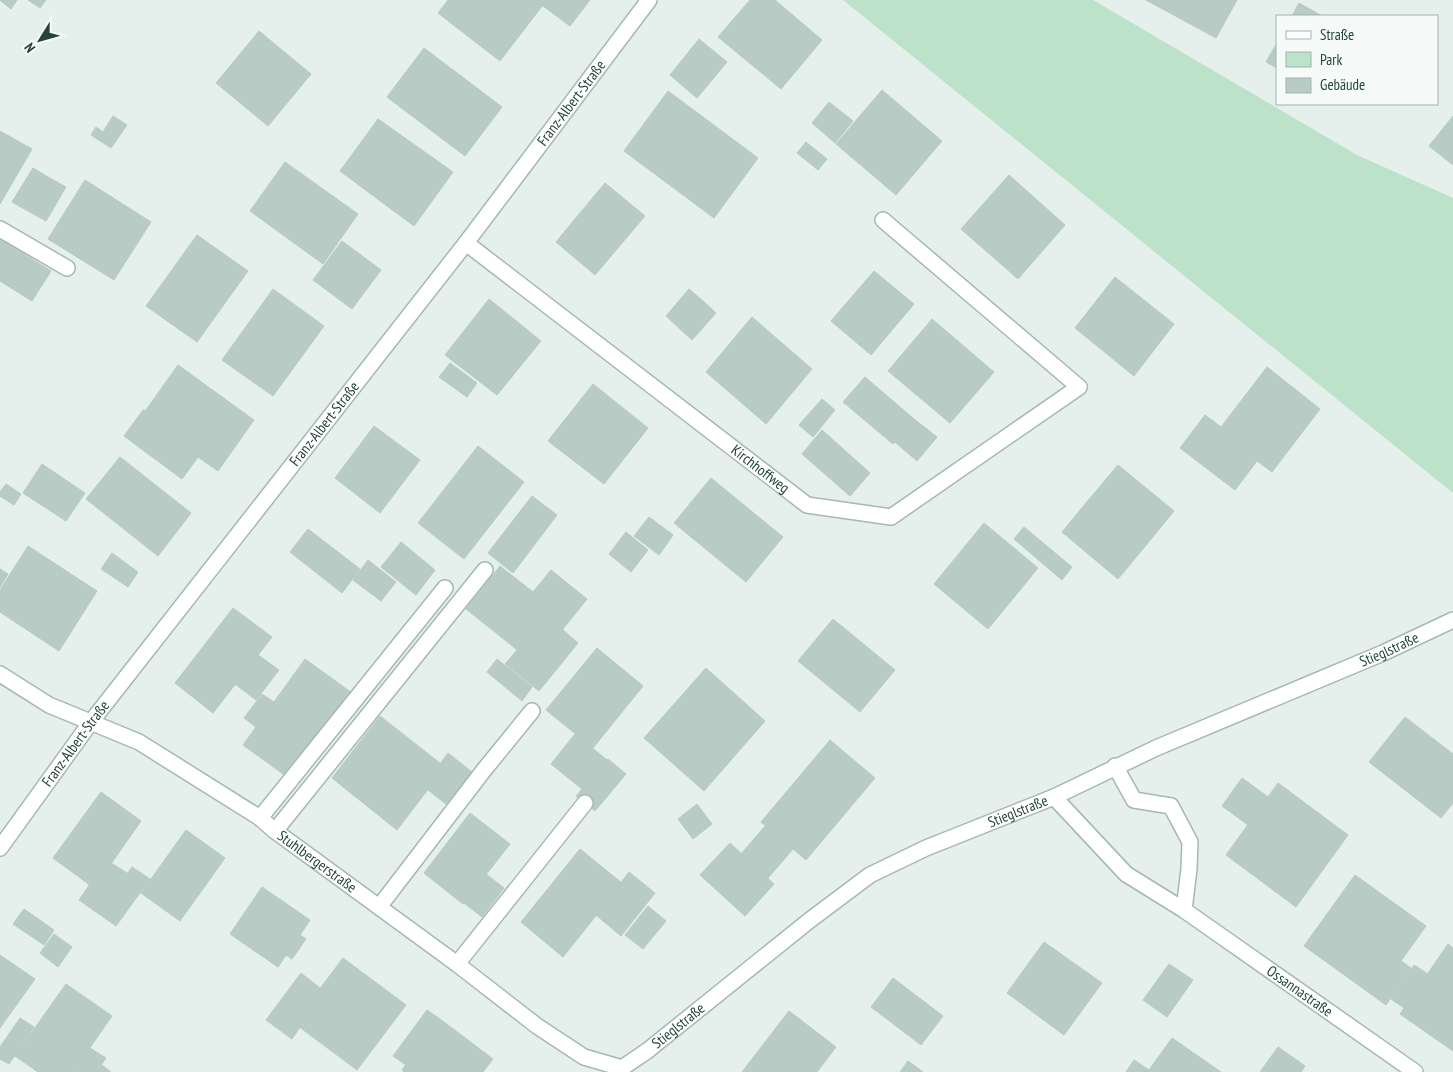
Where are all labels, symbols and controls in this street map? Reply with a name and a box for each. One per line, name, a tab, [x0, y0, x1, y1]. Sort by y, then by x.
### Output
north arrow	[15, 15, 65, 65]
legend	[1276, 15, 1438, 105]
text: Straße	[1320, 25, 1354, 44]
text: N	[20, 39, 39, 56]
text: Park	[1320, 50, 1342, 69]
street label: Franz-Albert-Straße	[533, 56, 609, 149]
text: Gebäude	[1320, 75, 1365, 94]
street label: Franz-Albert-Straße	[285, 377, 363, 470]
street label: Kirchhoffweg	[727, 440, 794, 497]
street label: Stieglstraße	[1357, 628, 1422, 671]
street label: Franz-Albert-Straße	[37, 696, 113, 790]
street label: Stieglstraße	[985, 790, 1050, 831]
street label: Stuhlbergerstraße	[274, 826, 361, 897]
street label: Ossannastraße	[1263, 961, 1337, 1020]
street label: Stieglstraße	[648, 998, 708, 1052]

